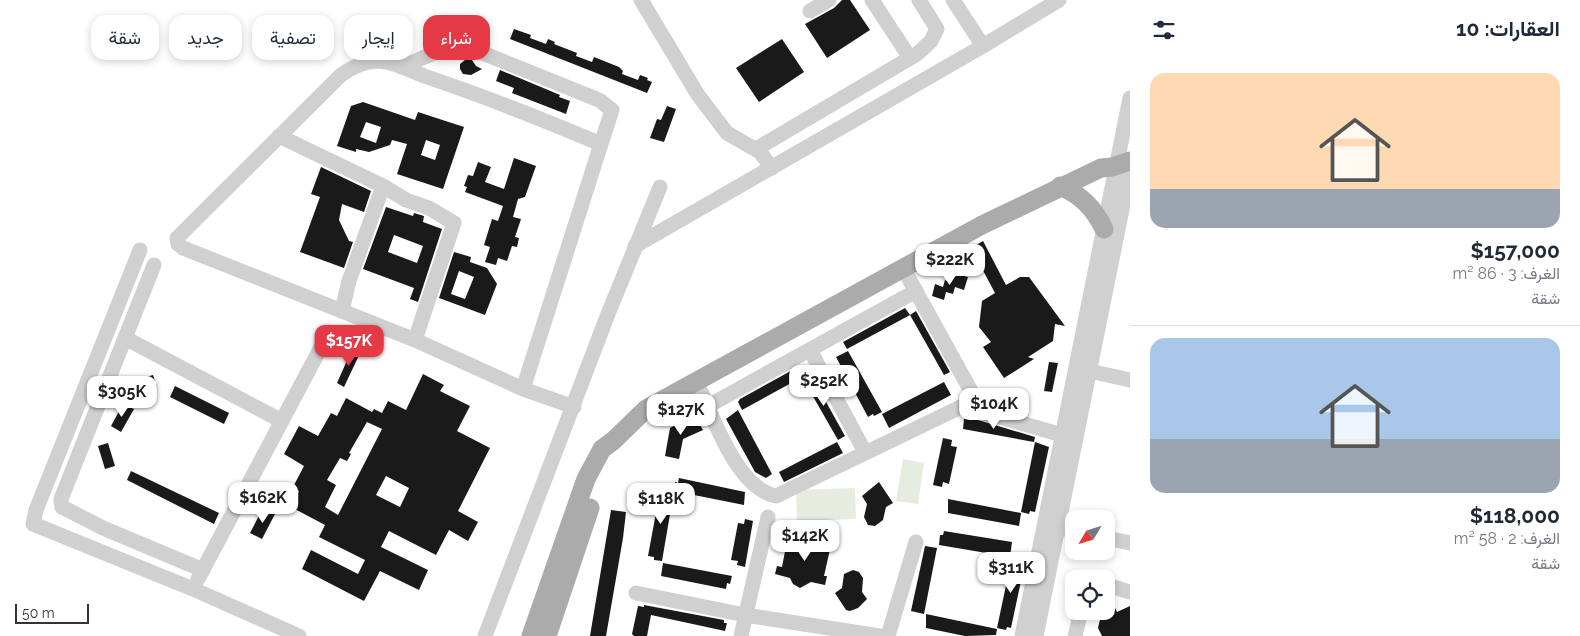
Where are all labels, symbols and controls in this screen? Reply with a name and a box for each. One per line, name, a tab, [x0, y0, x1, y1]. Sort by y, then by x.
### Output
chip: شقة	[91, 15, 159, 60]
chip: جديد	[169, 15, 242, 60]
chip: تصفية	[252, 15, 334, 60]
chip: إيجار	[344, 15, 413, 60]
chip: شراء	[423, 15, 490, 60]
icon: filters	[1150, 16, 1178, 44]
text: العقارات: 10	[1456, 16, 1560, 41]
icon: home	[1310, 105, 1400, 195]
text: $157,000	[1471, 238, 1560, 263]
pin: $222K	[915, 244, 985, 286]
text: $222K	[926, 250, 974, 269]
text: الغرف: 3 · 86 m²	[1453, 264, 1560, 283]
text: شقة	[1531, 289, 1560, 308]
pin: $157K	[314, 324, 384, 367]
text: $157K	[326, 331, 372, 350]
pin: $252K	[789, 364, 859, 407]
text: $252K	[800, 371, 848, 390]
icon: home	[1310, 371, 1400, 461]
pin: $305K	[87, 376, 157, 418]
text: $305K	[98, 382, 146, 401]
pin: $104K	[959, 388, 1029, 430]
pin: $127K	[646, 394, 716, 436]
text: $104K	[970, 394, 1018, 413]
text: $127K	[658, 400, 704, 419]
pin: $162K	[228, 482, 298, 524]
pin: $118K	[626, 482, 696, 525]
text: $162K	[239, 488, 287, 507]
text: $118K	[638, 489, 684, 508]
text: $118,000	[1470, 503, 1560, 528]
north arrow	[1065, 510, 1115, 560]
map controls	[1065, 510, 1115, 620]
pin: $142K	[770, 520, 840, 562]
text: $142K	[782, 526, 828, 545]
text: الغرف: 2 · 58 m²	[1454, 529, 1560, 548]
pin: $311K	[976, 552, 1046, 594]
text: شقة	[1531, 554, 1560, 573]
text: $311K	[988, 558, 1034, 577]
button: locate	[1065, 570, 1115, 620]
scale bar	[15, 601, 89, 624]
text: 50 m	[22, 605, 55, 621]

